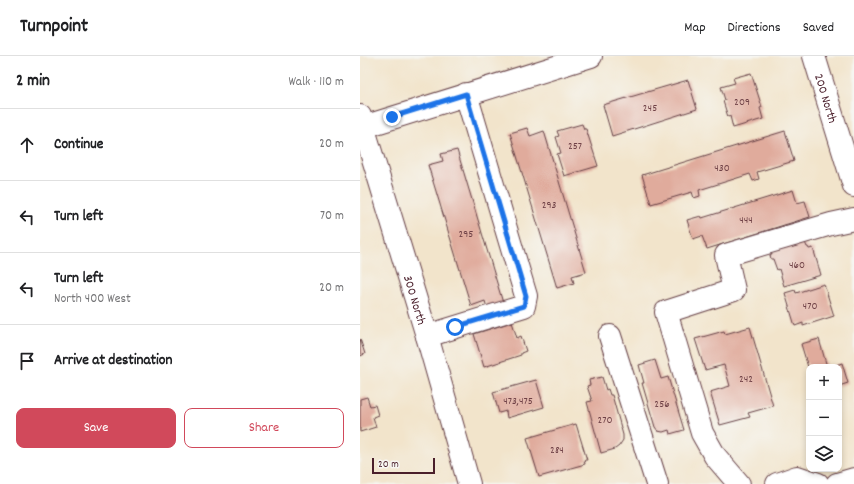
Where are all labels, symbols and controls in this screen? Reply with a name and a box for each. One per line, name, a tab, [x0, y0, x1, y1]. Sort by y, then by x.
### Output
text: Turnpoint	[20, 14, 88, 41]
text: Map	[684, 18, 706, 38]
text: Directions	[728, 18, 781, 38]
text: Saved	[803, 18, 834, 38]
text: 2 min	[16, 70, 50, 94]
street label: 200 North	[808, 72, 841, 126]
text: Walk · 110 m	[288, 73, 344, 92]
house number: 209	[734, 95, 750, 111]
house number: 245	[643, 101, 657, 117]
route end	[383, 108, 401, 126]
icon: ahead	[16, 134, 38, 156]
text: Continue	[54, 134, 103, 156]
text: 20 m	[319, 135, 344, 154]
house number: 257	[568, 139, 582, 155]
house number: 430	[714, 161, 730, 177]
house number: 293	[542, 198, 556, 214]
icon: left	[16, 206, 38, 228]
text: Turn left	[54, 206, 103, 228]
text: 70 m	[320, 207, 344, 226]
house number: 444	[739, 213, 753, 229]
house number: 295	[459, 227, 473, 243]
house number: 460	[789, 258, 805, 274]
text: Turn left	[54, 268, 103, 290]
street label: 300 North	[397, 273, 430, 327]
icon: left	[16, 278, 38, 300]
text: 20 m	[319, 279, 344, 298]
text: North 400 West	[54, 290, 131, 309]
house number: 470	[803, 299, 817, 315]
route start	[446, 318, 464, 336]
icon: arrive	[16, 350, 38, 372]
text: Arrive at destination	[54, 350, 172, 372]
map controls	[806, 364, 842, 472]
button: +	[806, 364, 842, 400]
house number: 242	[739, 372, 753, 388]
house number: 473,475	[503, 394, 533, 410]
house number: 256	[654, 397, 670, 413]
button: −	[806, 400, 842, 436]
button: Save	[16, 408, 176, 448]
button: Share	[184, 408, 344, 448]
house number: 270	[597, 413, 613, 429]
button: layers	[806, 436, 842, 472]
house number: 284	[550, 443, 564, 459]
scale bar	[372, 456, 435, 475]
text: 20 m	[378, 457, 399, 473]

